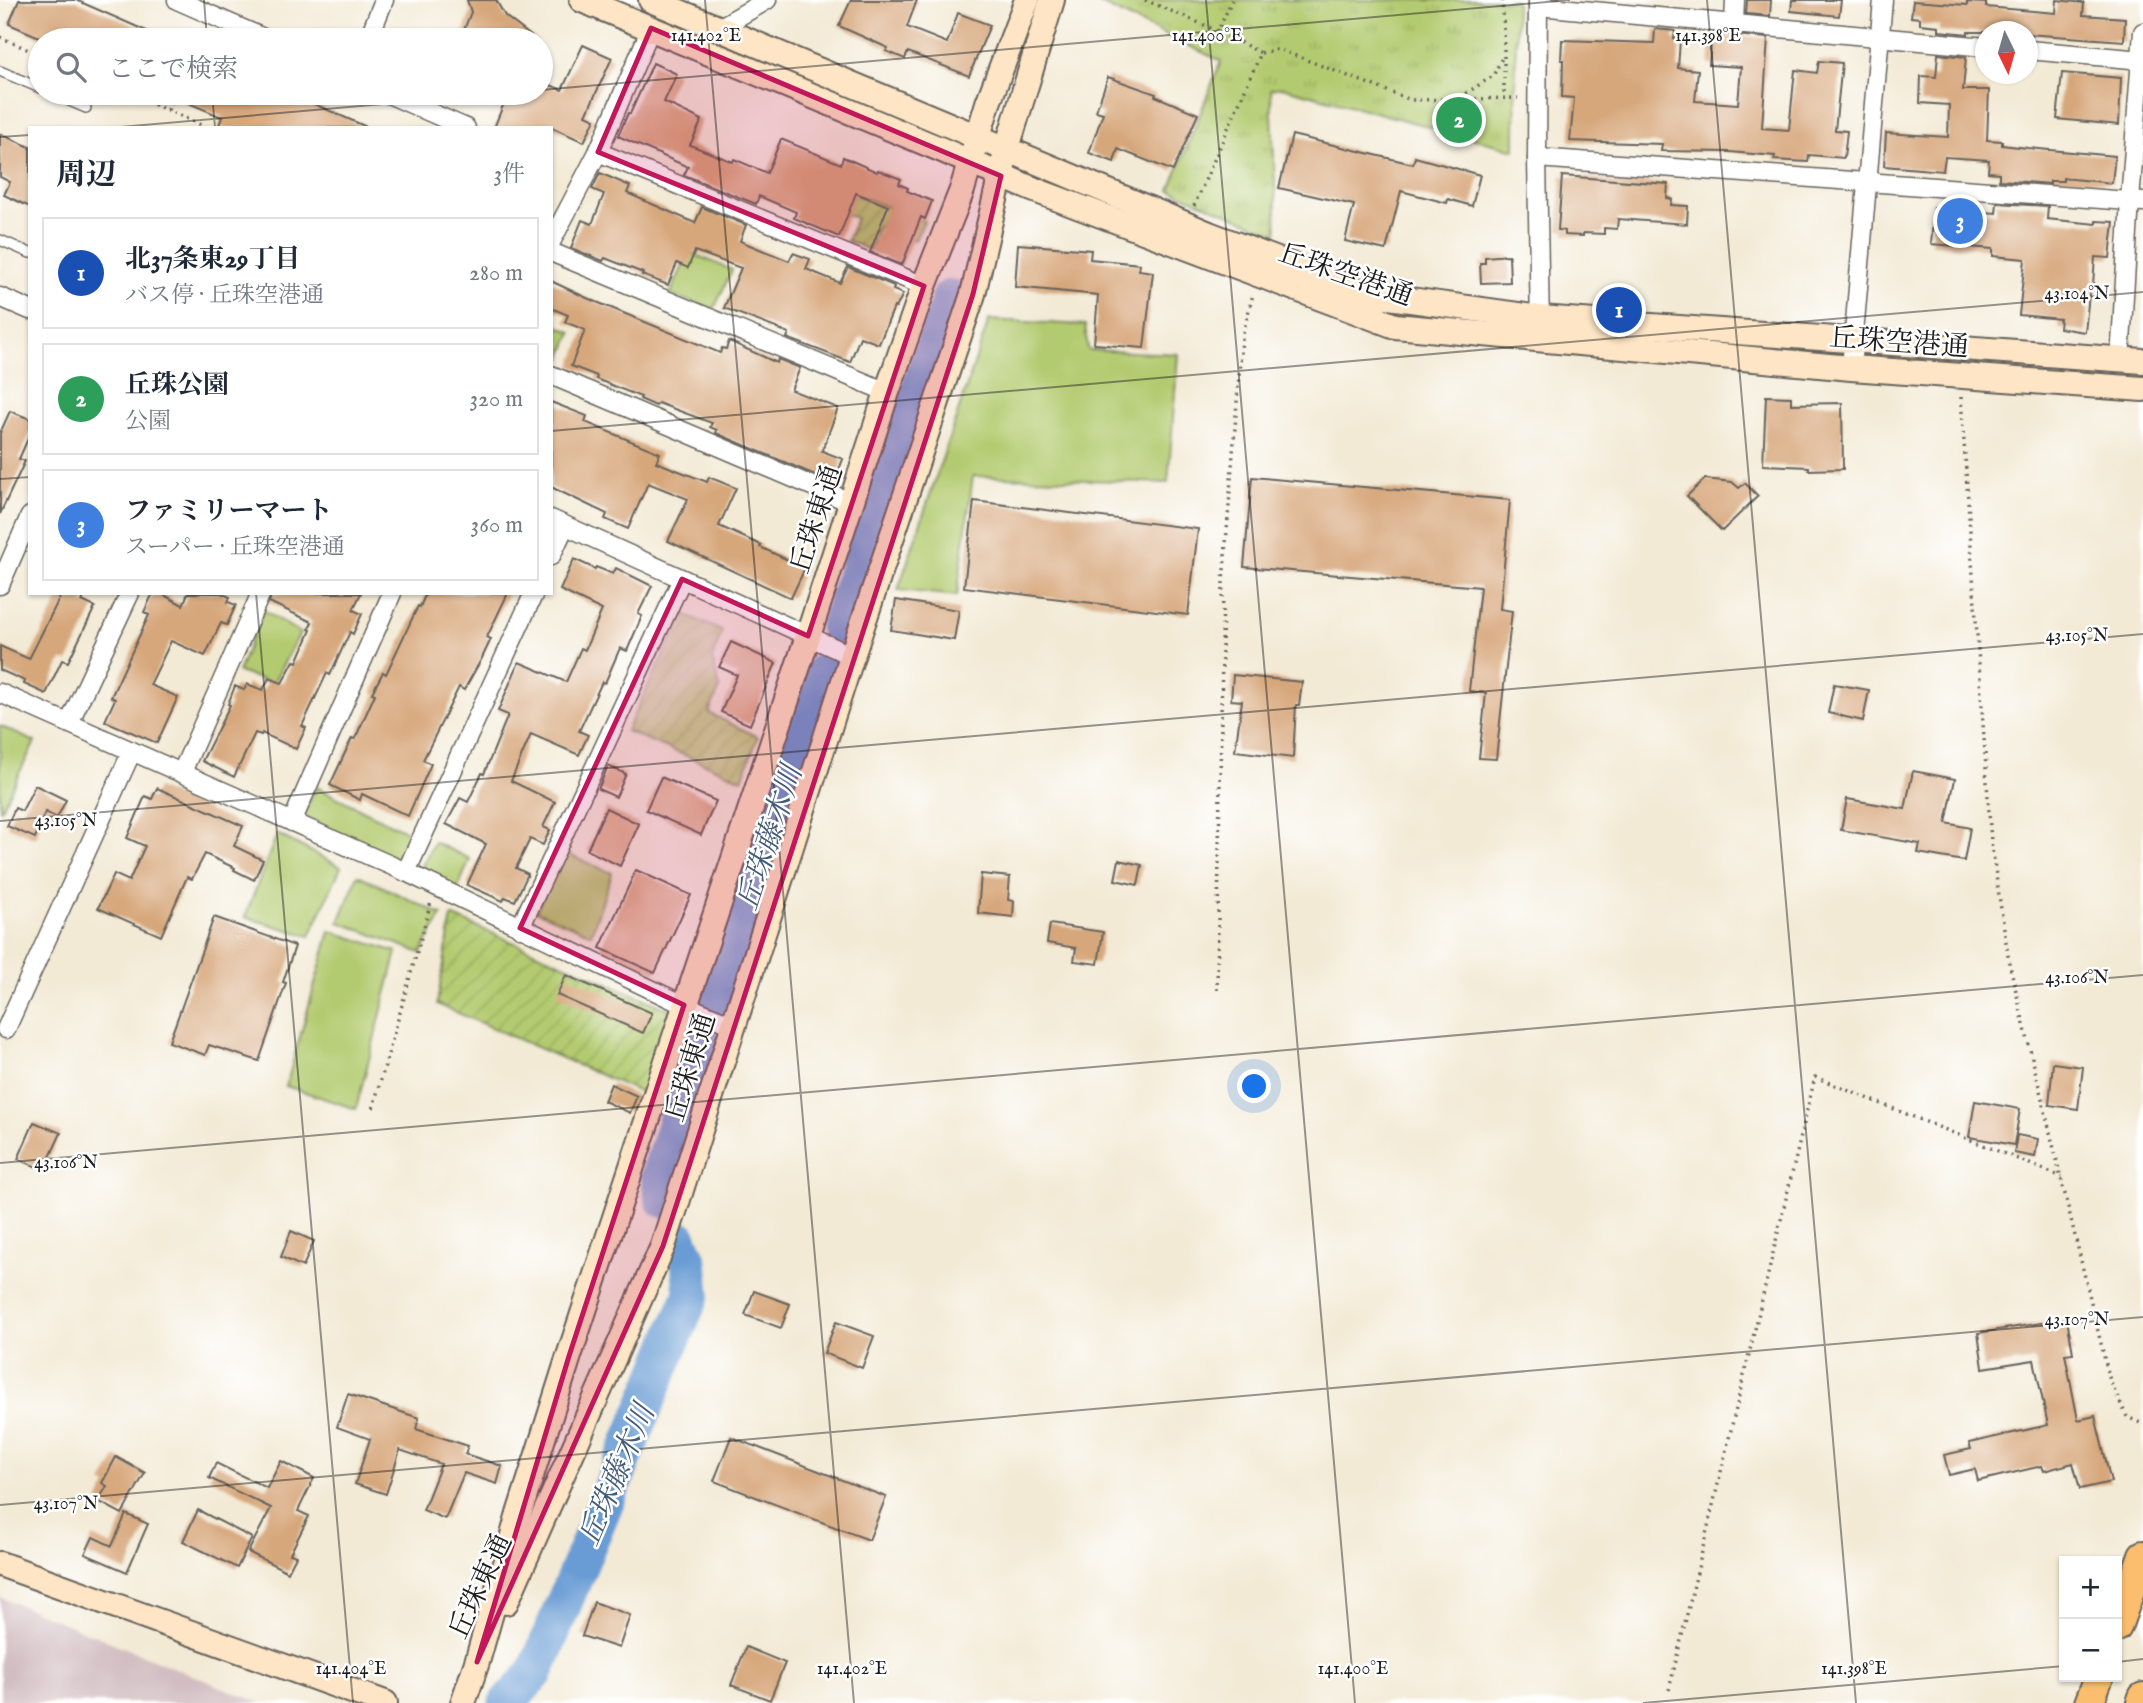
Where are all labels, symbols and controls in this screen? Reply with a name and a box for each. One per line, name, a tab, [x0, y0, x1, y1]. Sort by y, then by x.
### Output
north arrow	[1975, 21, 2038, 84]
text: 141.402°E	[671, 25, 741, 48]
text: 141.400°E	[1172, 25, 1242, 48]
text: 141.398°E	[1675, 25, 1741, 48]
search box	[28, 28, 553, 105]
icon: search	[52, 48, 90, 86]
text: ここで検索	[108, 53, 238, 86]
pin: 2	[1436, 94, 1482, 146]
text: 周辺	[56, 157, 116, 195]
text: 3件	[493, 160, 525, 189]
pin: 3	[1937, 195, 1983, 247]
street label: 丘珠空港通	[1273, 236, 1417, 315]
text: 北37条東29丁目	[125, 243, 300, 276]
text: 1	[77, 259, 85, 288]
text: 280 m	[469, 259, 523, 288]
text: バス停 · 丘珠空港通	[125, 281, 324, 310]
text: 43.104°N	[2045, 283, 2110, 306]
pin: 1	[1596, 284, 1642, 336]
street label: 丘珠空港通	[1828, 321, 1970, 366]
text: 丘珠公園	[125, 369, 229, 402]
text: 2	[76, 385, 86, 414]
text: 320 m	[470, 385, 523, 414]
text: 公園	[125, 407, 171, 436]
street label: 丘珠東通	[783, 461, 851, 578]
text: ファミリーマート	[125, 495, 332, 528]
text: 3	[77, 511, 85, 540]
text: 360 m	[471, 511, 523, 540]
text: スーパー · 丘珠空港通	[125, 533, 345, 562]
text: 43.105°N	[2046, 625, 2109, 648]
water label: 丘珠藤木川	[730, 759, 813, 916]
text: 43.105°N	[35, 810, 98, 833]
text: 43.106°N	[2045, 967, 2109, 990]
street label: 丘珠東通	[658, 1009, 725, 1126]
your location	[1237, 1069, 1271, 1103]
text: 43.106°N	[34, 1152, 98, 1175]
text: 43.107°N	[2045, 1309, 2110, 1332]
water label: 丘珠藤木川	[571, 1397, 666, 1552]
text: 43.107°N	[34, 1493, 99, 1516]
street label: 丘珠東通	[442, 1529, 521, 1645]
map controls	[2059, 1556, 2122, 1682]
button: +	[2059, 1556, 2122, 1619]
button: −	[2059, 1619, 2122, 1682]
text: 141.404°E	[316, 1658, 386, 1681]
text: 141.402°E	[817, 1658, 887, 1681]
text: 141.400°E	[1318, 1658, 1388, 1681]
text: 141.398°E	[1821, 1658, 1887, 1681]

